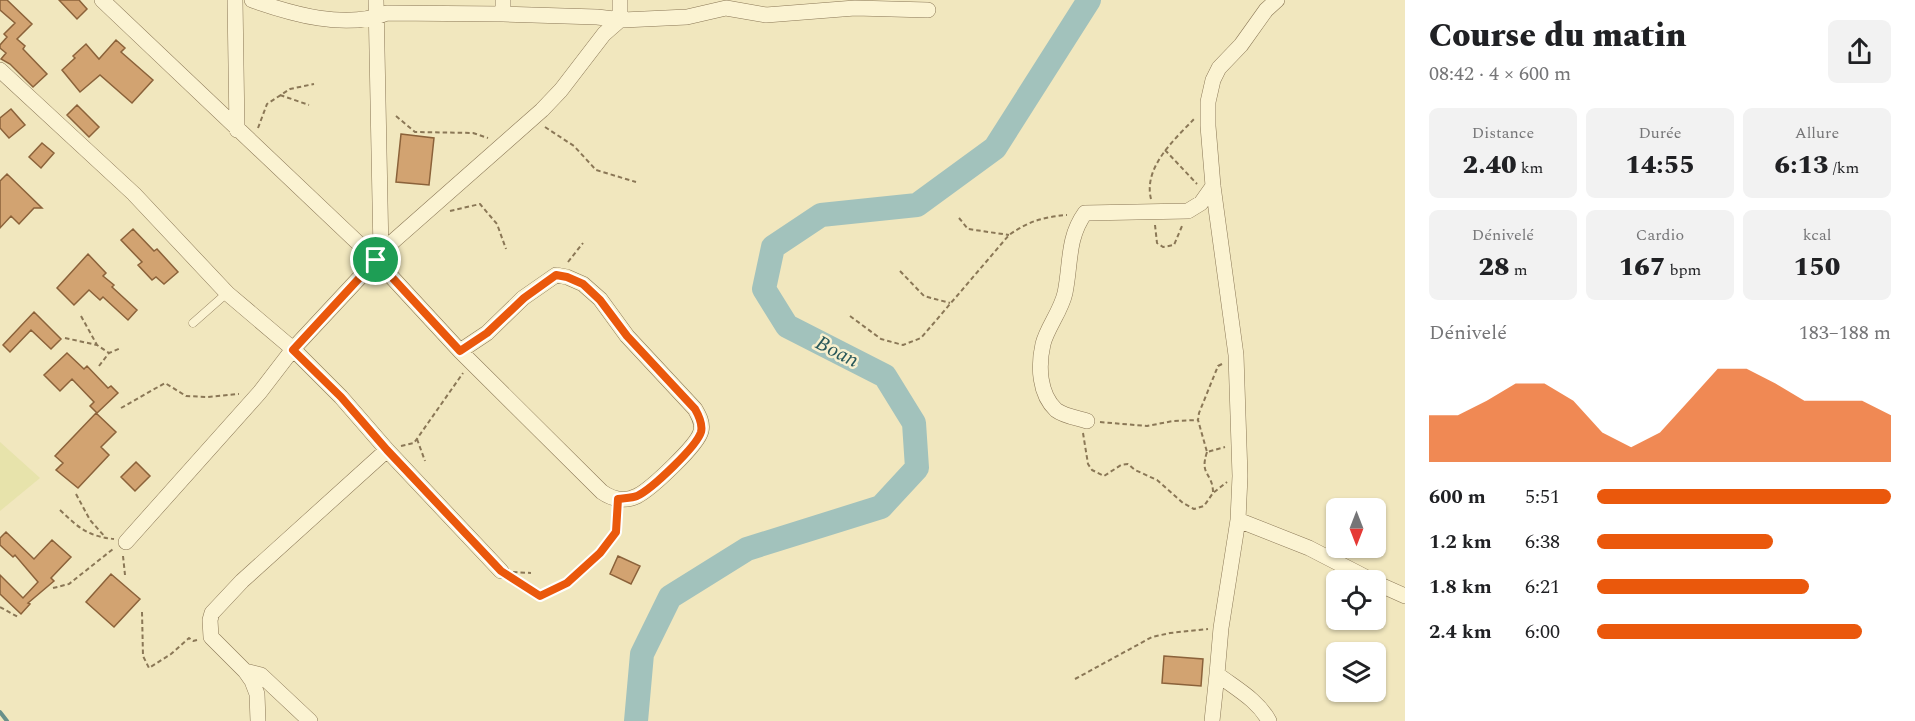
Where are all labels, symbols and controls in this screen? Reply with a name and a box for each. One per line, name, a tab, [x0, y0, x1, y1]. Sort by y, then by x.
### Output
text: Course du matin	[1429, 11, 1687, 61]
button: share	[1828, 20, 1891, 83]
text: 08:42 · 4 × 600 m	[1429, 59, 1571, 89]
text: Distance	[1472, 121, 1534, 145]
text: Durée	[1638, 121, 1682, 145]
text: Allure	[1795, 121, 1839, 145]
text: 2.40	[1463, 145, 1517, 185]
text: 14:55	[1625, 145, 1695, 185]
text: 6:13	[1775, 145, 1829, 185]
text: km	[1517, 156, 1543, 180]
text: /km	[1829, 156, 1859, 180]
text: Dénivelé	[1472, 223, 1534, 247]
text: Cardio	[1636, 223, 1684, 247]
text: kcal	[1803, 223, 1831, 247]
pin	[350, 234, 401, 285]
icon: arrive	[359, 243, 392, 276]
text: 28	[1479, 247, 1510, 287]
text: 167	[1619, 247, 1666, 287]
text: 150	[1794, 247, 1840, 287]
text: m	[1510, 258, 1527, 282]
text: bpm	[1666, 258, 1701, 282]
text: Dénivelé	[1429, 318, 1507, 348]
text: 183–188 m	[1799, 318, 1891, 348]
water label: Boan	[810, 327, 864, 377]
text: 600 m	[1429, 482, 1486, 512]
text: 5:51	[1525, 482, 1560, 512]
north arrow	[1326, 498, 1386, 558]
map controls	[1326, 498, 1386, 702]
text: 1.2 km	[1429, 527, 1492, 557]
text: 6:38	[1525, 527, 1560, 557]
button: locate	[1326, 570, 1386, 630]
text: 1.8 km	[1429, 572, 1492, 602]
text: 6:21	[1525, 572, 1560, 602]
text: 2.4 km	[1429, 617, 1492, 647]
text: 6:00	[1525, 617, 1560, 647]
button: layers	[1326, 642, 1386, 702]

